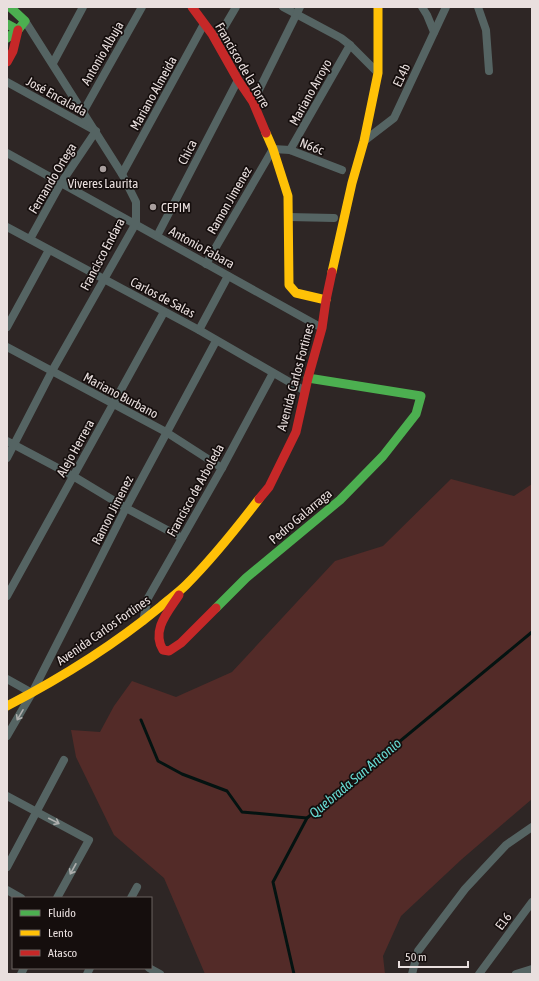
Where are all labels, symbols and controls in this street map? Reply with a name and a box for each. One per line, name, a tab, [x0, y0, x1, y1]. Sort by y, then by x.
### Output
street label: Antonio Albuja	[78, 19, 127, 88]
street label: Francisco de la Torre	[212, 20, 273, 111]
street label: Mariano Almeida	[127, 54, 180, 133]
street label: Mariano Arroyo	[286, 57, 335, 128]
street label: E14b	[390, 61, 413, 89]
street label: José Encalada	[24, 74, 90, 119]
street label: N66c	[298, 135, 326, 158]
street label: Chica	[175, 137, 200, 167]
street label: Fernando Ortega	[25, 140, 79, 216]
marker: Viveres Laurita	[98, 164, 108, 174]
street label: Ramon Jimenez	[204, 164, 255, 237]
place label: Viveres Laurita	[68, 176, 138, 191]
place label: CEPIM	[161, 200, 191, 215]
marker: CEPIM	[148, 202, 158, 212]
street label: Francisco Endara	[77, 216, 128, 293]
street label: Antonio Fabara	[166, 223, 237, 272]
street label: Carlos de Salas	[128, 274, 198, 321]
street label: Avenida Carlos Fortines	[274, 321, 317, 433]
street label: Mariano Burbano	[81, 369, 161, 421]
street label: Alejo Herrera	[54, 417, 97, 479]
street label: Francisco de Arboleda	[164, 441, 227, 539]
street label: Ramon Jimenez	[89, 473, 136, 547]
street label: Pedro Galarraga	[266, 486, 335, 547]
street label: Avenida Carlos Fortines	[54, 592, 153, 668]
one-way arrow	[15, 709, 23, 721]
water label: Quebrada San Antonio	[306, 735, 405, 821]
one-way arrow	[47, 818, 59, 825]
one-way arrow	[69, 863, 76, 875]
legend	[12, 897, 152, 969]
text: Fluido	[48, 906, 76, 920]
street label: E16	[492, 910, 515, 933]
text: Lento	[48, 926, 73, 940]
scale bar	[399, 943, 468, 969]
text: Atasco	[48, 946, 78, 960]
text: 50 m	[405, 950, 427, 964]

